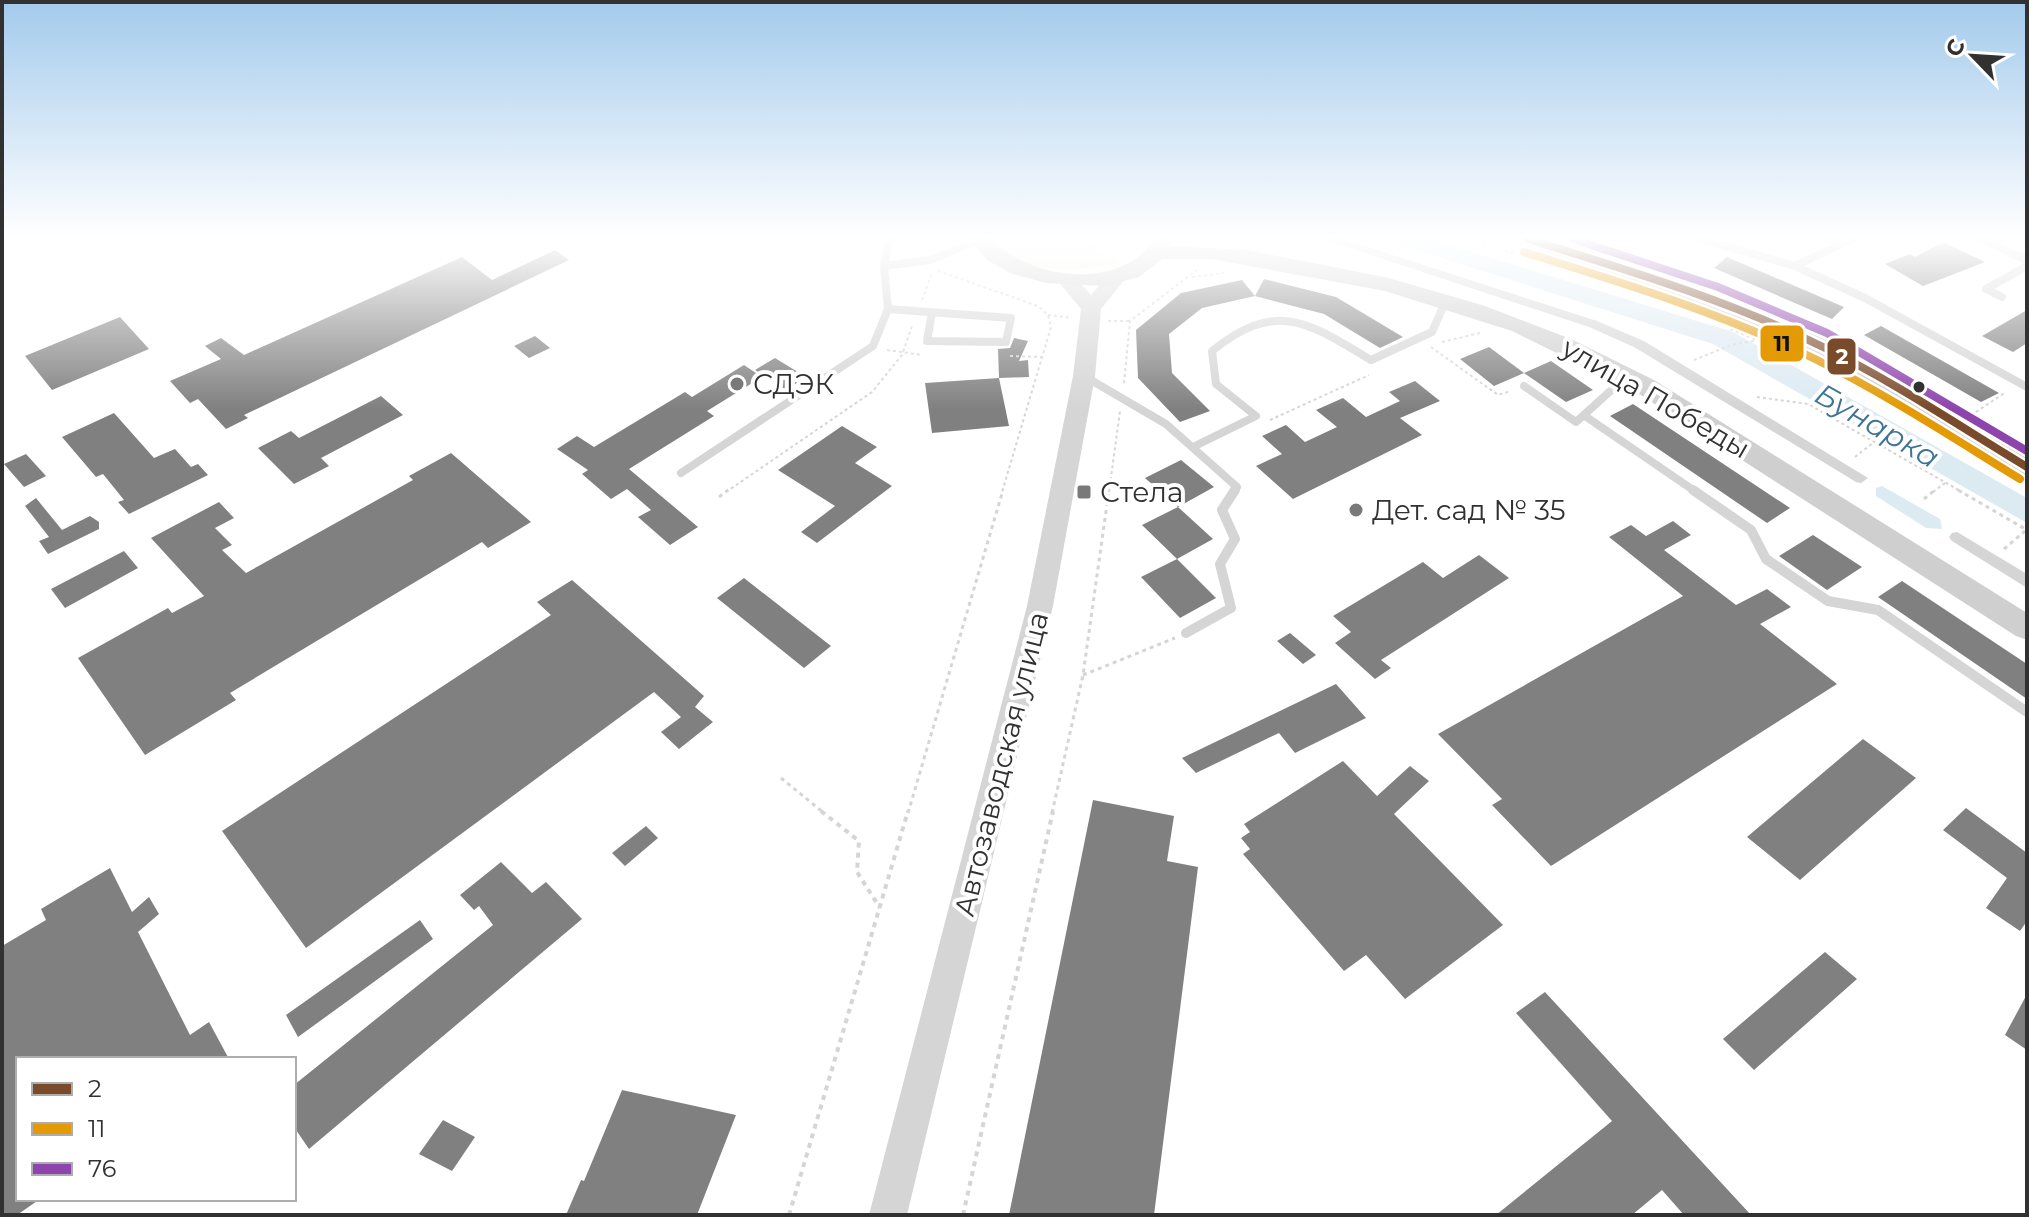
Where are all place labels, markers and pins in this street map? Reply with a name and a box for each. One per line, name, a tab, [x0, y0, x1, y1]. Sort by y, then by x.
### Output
place label: СДЭК	[753, 367, 835, 401]
marker: СДЭК	[728, 375, 746, 393]
unlabelled marker	[1911, 379, 1927, 395]
place label: Стела	[1100, 475, 1183, 509]
marker: Стела	[1075, 483, 1093, 501]
place label: Дет. сад № 35	[1372, 493, 1566, 527]
marker: Дет. сад № 35	[1347, 501, 1365, 519]

